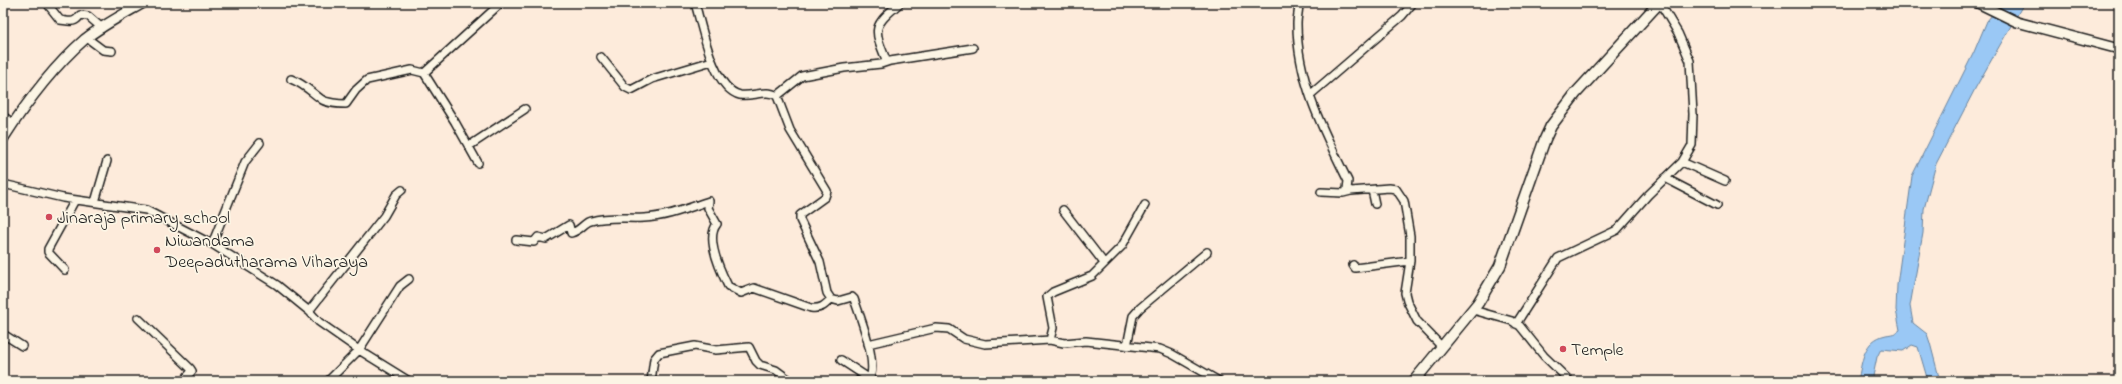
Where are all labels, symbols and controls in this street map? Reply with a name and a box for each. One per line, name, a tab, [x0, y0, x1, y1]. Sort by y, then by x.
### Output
place label: Jinaraja primary school	[57, 206, 230, 232]
marker: Jinaraja primary school	[44, 212, 54, 222]
place label: Niwandama Deepadutharama Viharaya	[164, 229, 368, 276]
marker: Niwandama Deepadutharama Viharaya	[152, 245, 162, 255]
place label: Temple	[1571, 338, 1625, 364]
marker: Temple	[1558, 344, 1568, 354]

